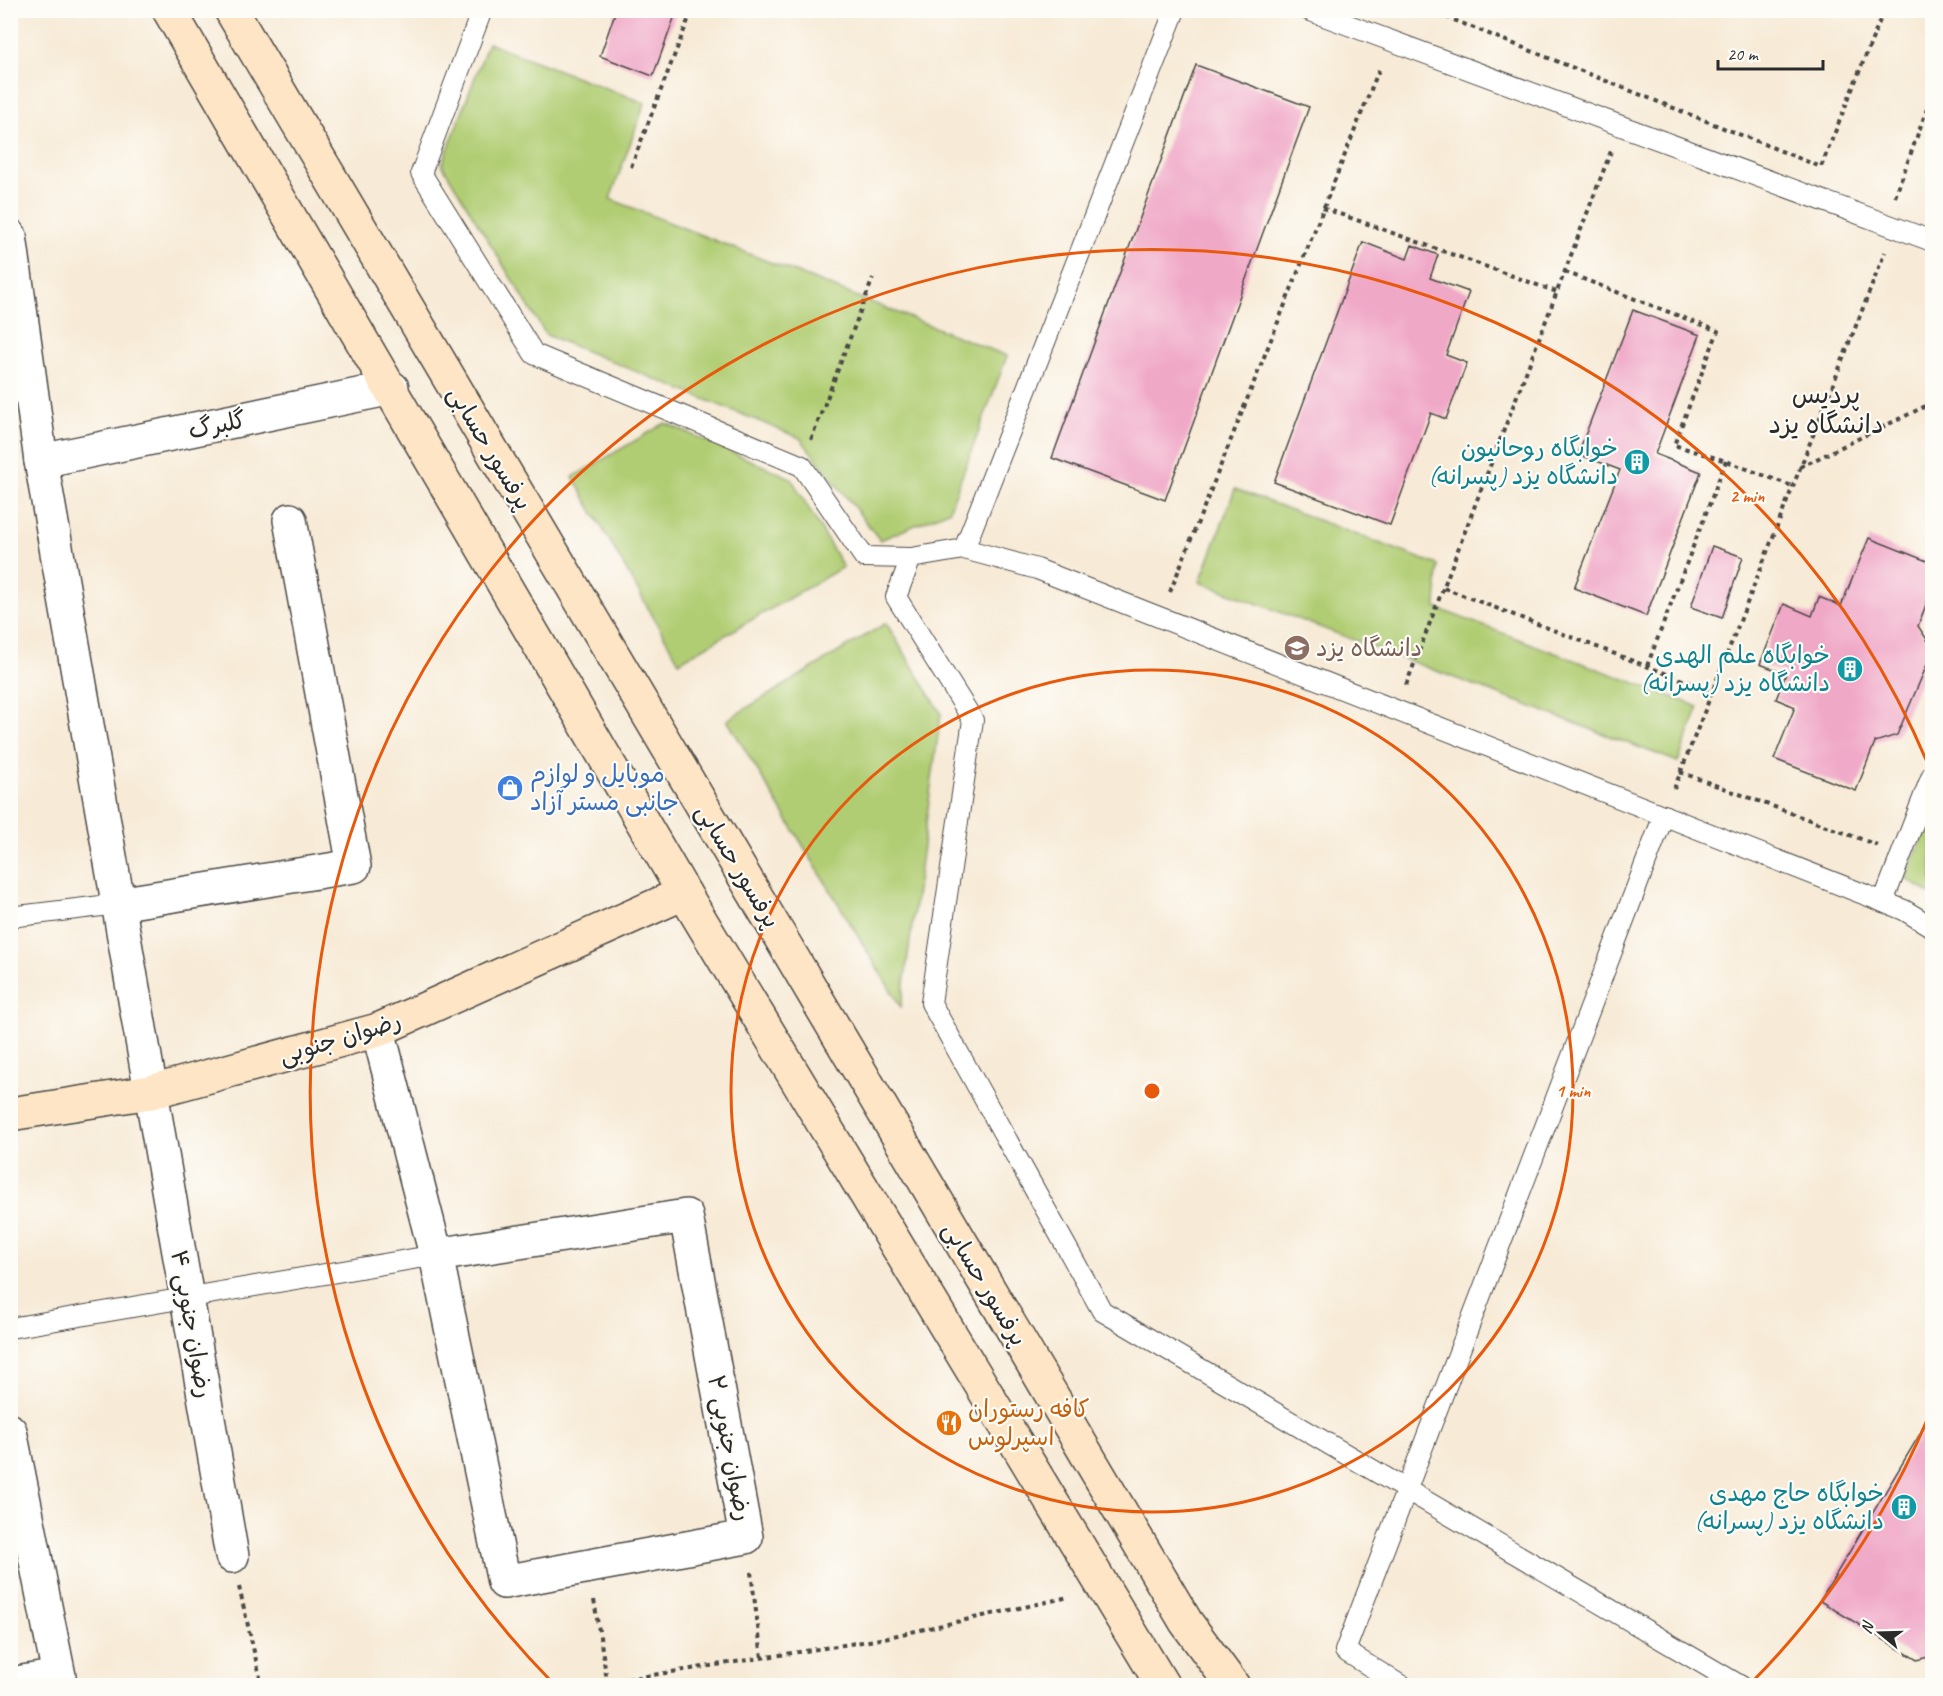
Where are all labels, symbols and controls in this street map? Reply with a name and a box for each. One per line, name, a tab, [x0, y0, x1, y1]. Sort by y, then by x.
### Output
scale bar	[1718, 33, 1823, 71]
text: 20 m	[1727, 43, 1760, 65]
district label: پردیس دانشگاه یزد	[1768, 378, 1884, 441]
street label: پرفسور حسابی	[441, 381, 539, 515]
street label: گلبرگ	[185, 404, 249, 446]
place label: خوابگاه روحانیون (پسرانه) دانشگاه یزد	[1428, 433, 1618, 491]
building icon: خوابگاه روحانیون (پسرانه) دانشگاه یزد	[1622, 447, 1652, 477]
text: 2 min	[1730, 485, 1765, 507]
school or university icon: دانشگاه یزد	[1282, 633, 1312, 663]
place label: دانشگاه یزد	[1316, 633, 1422, 663]
place label: خوابگاه علم الهدی (پسرانه) دانشگاه یزد	[1640, 640, 1830, 698]
building icon: خوابگاه علم الهدی (پسرانه) دانشگاه یزد	[1835, 654, 1865, 684]
place label: موبایل و لوازم جانبی مستر آزاد	[530, 759, 679, 817]
shop icon: موبایل و لوازم جانبی مستر آزاد	[495, 773, 525, 803]
street label: پرفسور حسابی	[689, 799, 787, 933]
street label: رضوان جنوبی	[275, 1005, 405, 1072]
text: 1 min	[1556, 1080, 1591, 1102]
centre of rings	[1142, 1081, 1162, 1101]
street label: پرفسور حسابی	[936, 1217, 1034, 1351]
street label: رضوان جنوبی ۴	[163, 1248, 220, 1401]
street label: رضوان جنوبی ۲	[700, 1372, 759, 1524]
place label: کافه رستوران اسپرلوس	[968, 1394, 1089, 1453]
restaurant icon: کافه رستوران اسپرلوس	[934, 1408, 964, 1438]
place label: خوابگاه حاج مهدی (پسرانه) دانشگاه یزد	[1694, 1478, 1884, 1536]
building icon: خوابگاه حاج مهدی (پسرانه) دانشگاه یزد	[1889, 1492, 1919, 1522]
north arrow	[1850, 1603, 1910, 1663]
text: N	[1856, 1618, 1879, 1636]

